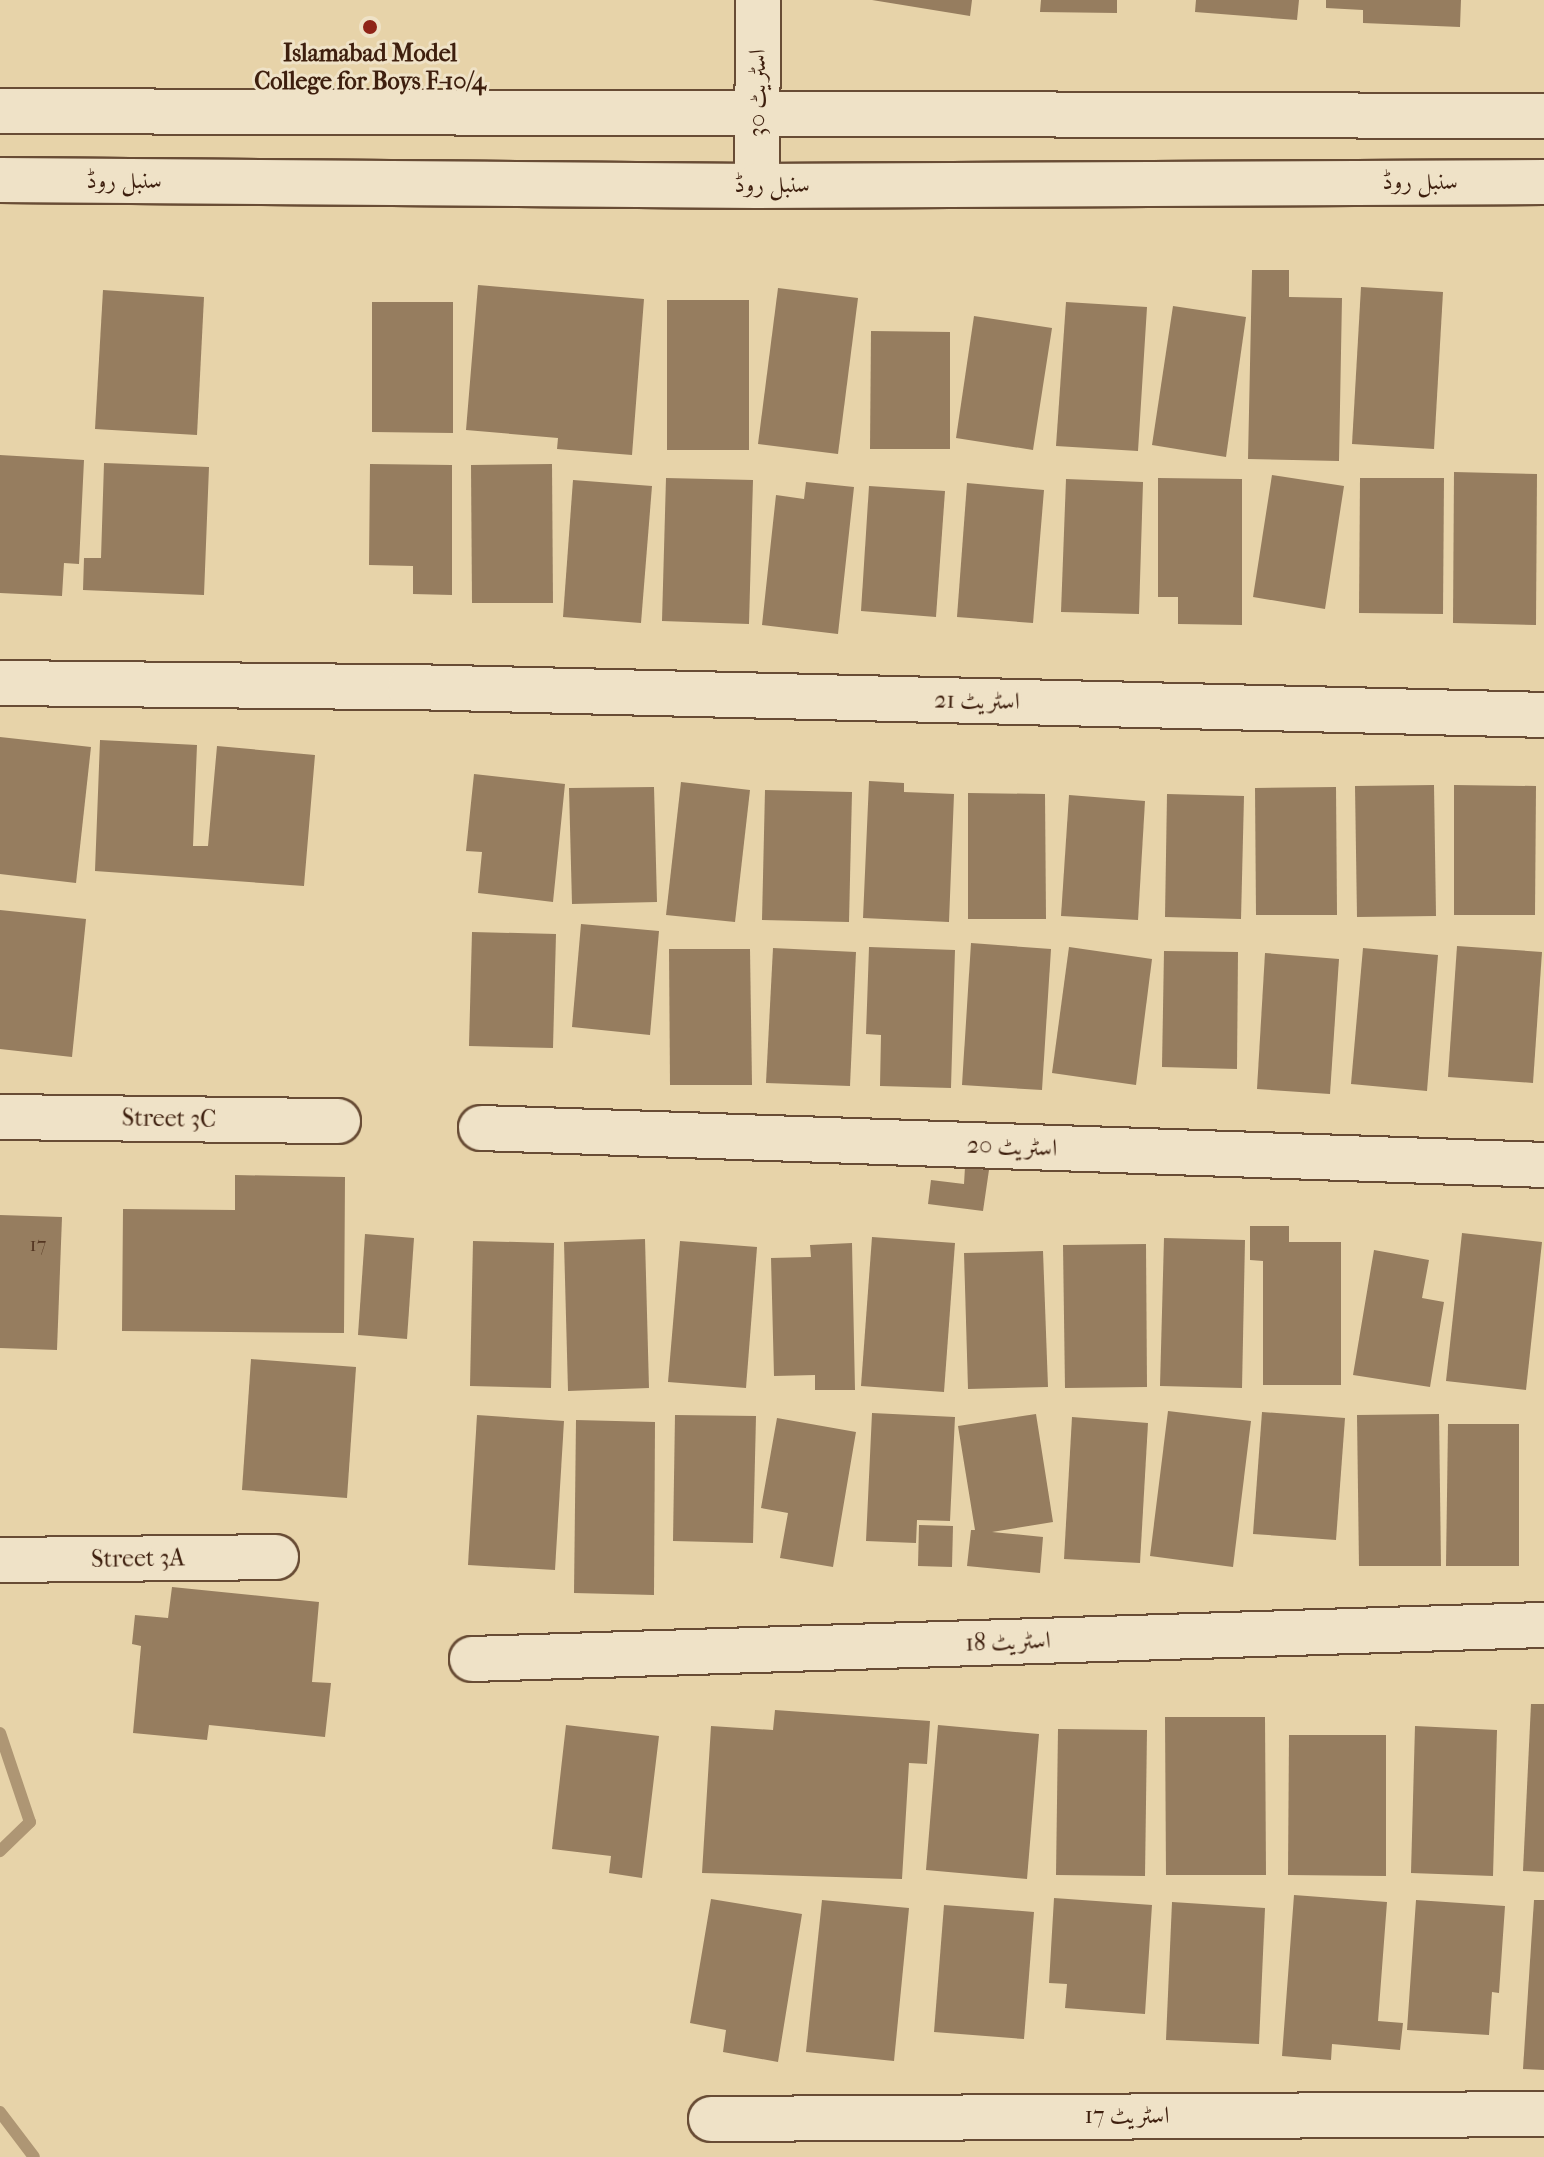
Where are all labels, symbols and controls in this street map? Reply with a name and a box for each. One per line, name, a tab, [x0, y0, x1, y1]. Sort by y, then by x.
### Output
marker: Islamabad Model College for Boys F-10/4	[361, 18, 379, 36]
place label: Islamabad Model College for Boys F-10/4	[254, 40, 486, 96]
street label: اسٹریٹ 30	[744, 49, 772, 137]
street label: سنبل روڈ	[86, 167, 162, 195]
street label: سنبل روڈ	[1382, 168, 1458, 196]
street label: سنبل روڈ	[734, 171, 810, 199]
street label: اسٹریٹ 21	[934, 686, 1020, 716]
street label: Street 3C	[122, 1104, 216, 1134]
street label: اسٹریٹ 20	[966, 1131, 1058, 1163]
house number: 17	[30, 1232, 46, 1256]
street label: Street 3A	[91, 1544, 185, 1574]
street label: اسٹریٹ 18	[965, 1626, 1051, 1658]
street label: اسٹریٹ 17	[1085, 2102, 1169, 2130]

